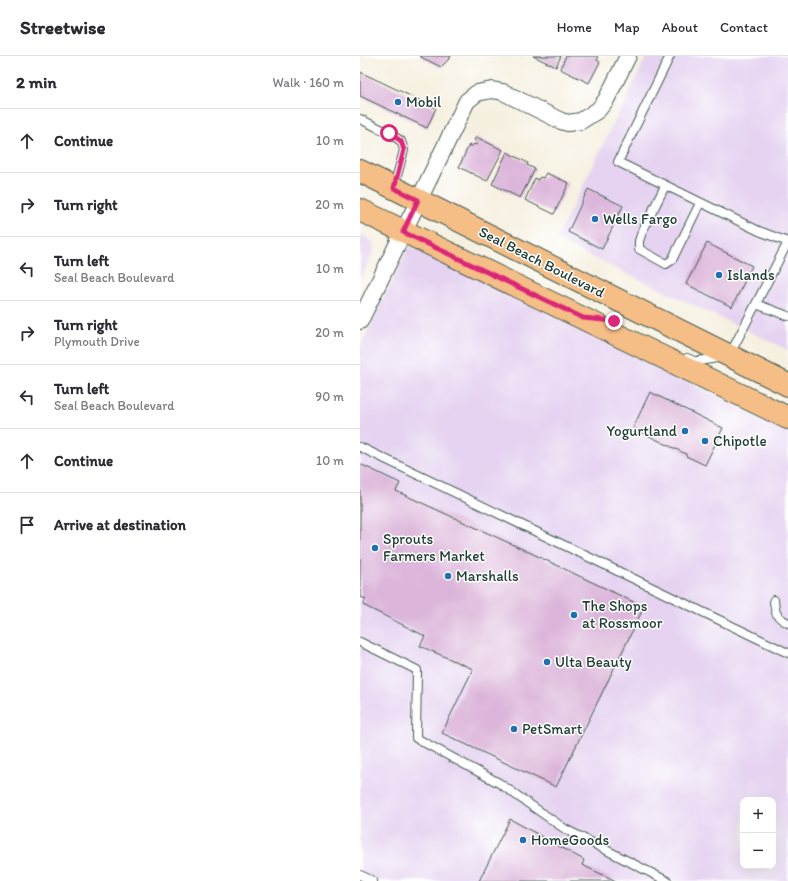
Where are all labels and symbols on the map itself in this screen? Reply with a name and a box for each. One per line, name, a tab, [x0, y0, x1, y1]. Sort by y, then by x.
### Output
place label: Mobil	[406, 93, 442, 111]
marker: Mobil	[393, 97, 403, 107]
route start	[380, 124, 398, 142]
place label: Wells Fargo	[603, 210, 677, 228]
marker: Wells Fargo	[590, 214, 600, 224]
street label: Seal Beach Boulevard	[476, 222, 609, 302]
place label: Islands	[727, 266, 775, 284]
marker: Islands	[714, 270, 724, 280]
route end	[605, 312, 623, 330]
place label: Yogurtland	[606, 422, 677, 440]
marker: Yogurtland	[680, 426, 690, 436]
place label: Chipotle	[713, 432, 767, 450]
marker: Chipotle	[700, 436, 710, 446]
place label: Sprouts Farmers Market	[383, 530, 485, 565]
marker: Sprouts Farmers Market	[370, 543, 380, 553]
place label: Marshalls	[456, 567, 519, 585]
marker: Marshalls	[443, 571, 453, 581]
place label: The Shops at Rossmoor	[582, 597, 663, 632]
marker: The Shops at Rossmoor	[569, 610, 579, 620]
place label: Ulta Beauty	[555, 653, 632, 671]
marker: Ulta Beauty	[542, 657, 552, 667]
place label: PetSmart	[522, 720, 583, 738]
marker: PetSmart	[509, 724, 519, 734]
place label: HomeGoods	[531, 831, 609, 849]
marker: HomeGoods	[518, 835, 528, 845]

